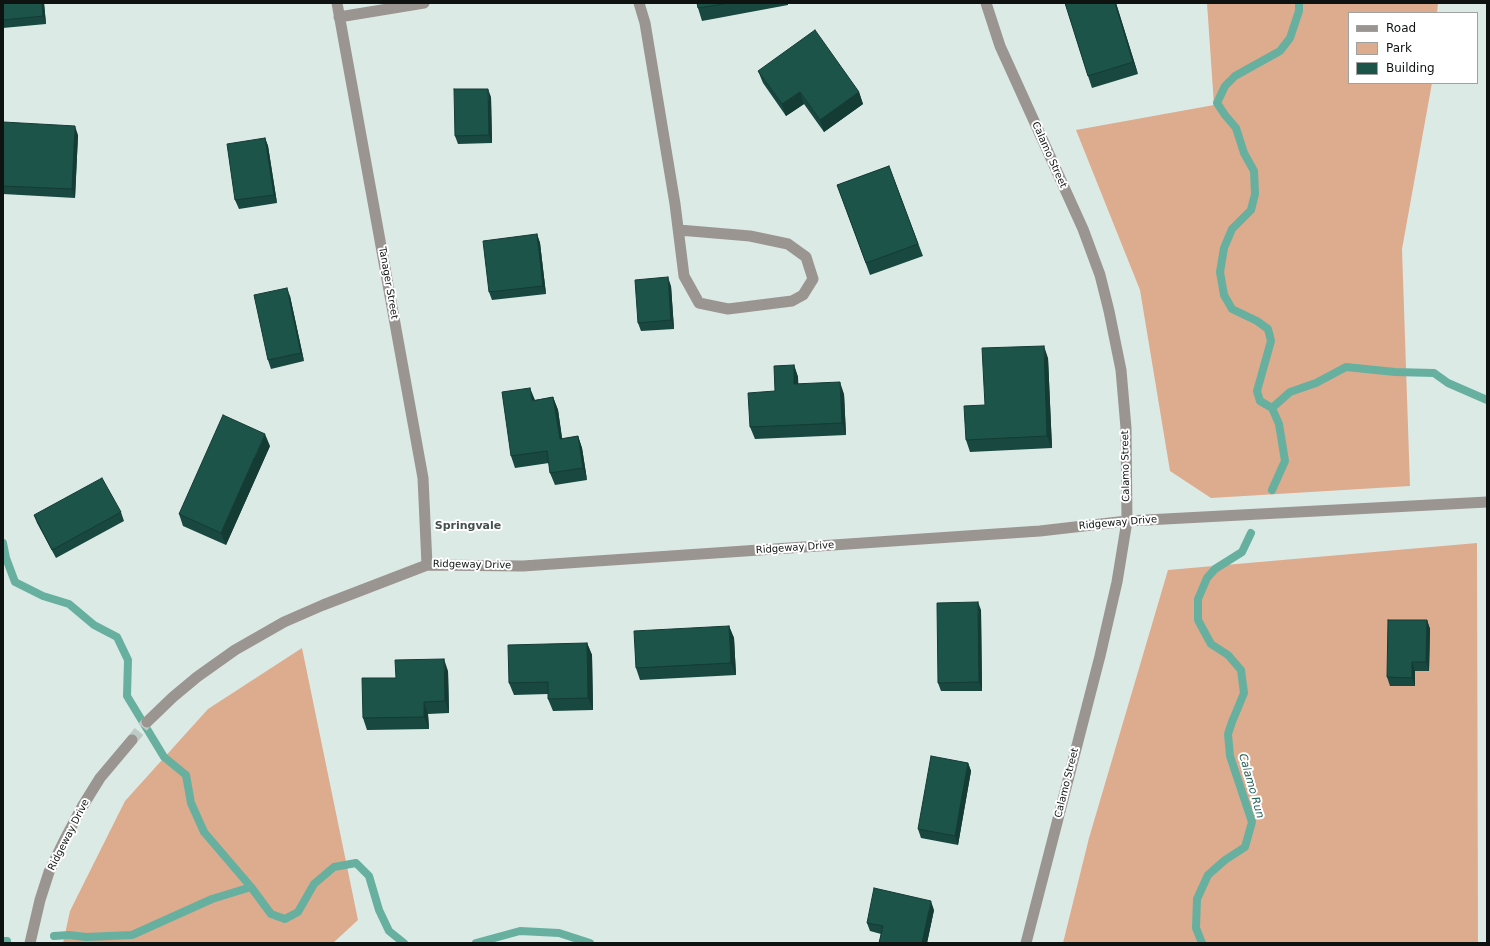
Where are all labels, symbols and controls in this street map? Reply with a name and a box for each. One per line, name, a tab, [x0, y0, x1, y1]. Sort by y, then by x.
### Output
legend	[1348, 12, 1478, 84]
text: Road	[1386, 21, 1416, 35]
text: Park	[1386, 41, 1412, 55]
text: Building	[1386, 61, 1435, 75]
street label: Calamo Street	[1029, 120, 1069, 190]
street label: Tanager Street	[376, 246, 400, 320]
street label: Calamo Street	[1119, 430, 1133, 502]
street label: Ridgeway Drive	[1078, 514, 1158, 532]
district label: Springvale	[435, 519, 501, 533]
street label: Ridgeway Drive	[755, 539, 835, 557]
street label: Ridgeway Drive	[433, 558, 511, 572]
street label: Calamo Street	[1053, 747, 1081, 819]
water label: Calamo Run	[1235, 752, 1267, 820]
street label: Ridgeway Drive	[46, 797, 92, 873]

